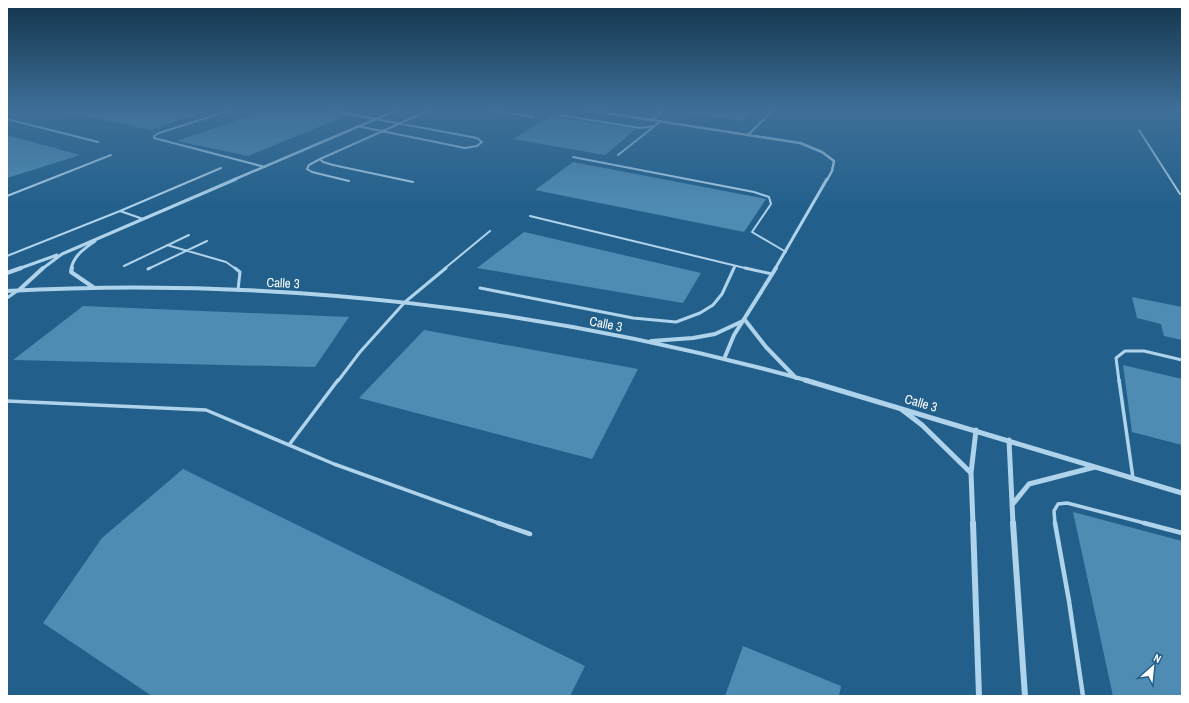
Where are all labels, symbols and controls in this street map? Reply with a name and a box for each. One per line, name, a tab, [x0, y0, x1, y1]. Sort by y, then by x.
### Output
street label: Calle 3	[266, 274, 300, 292]
street label: Calle 3	[588, 312, 624, 336]
street label: Calle 3	[903, 390, 939, 416]
north arrow	[1133, 647, 1173, 687]
text: N	[1151, 650, 1164, 666]

